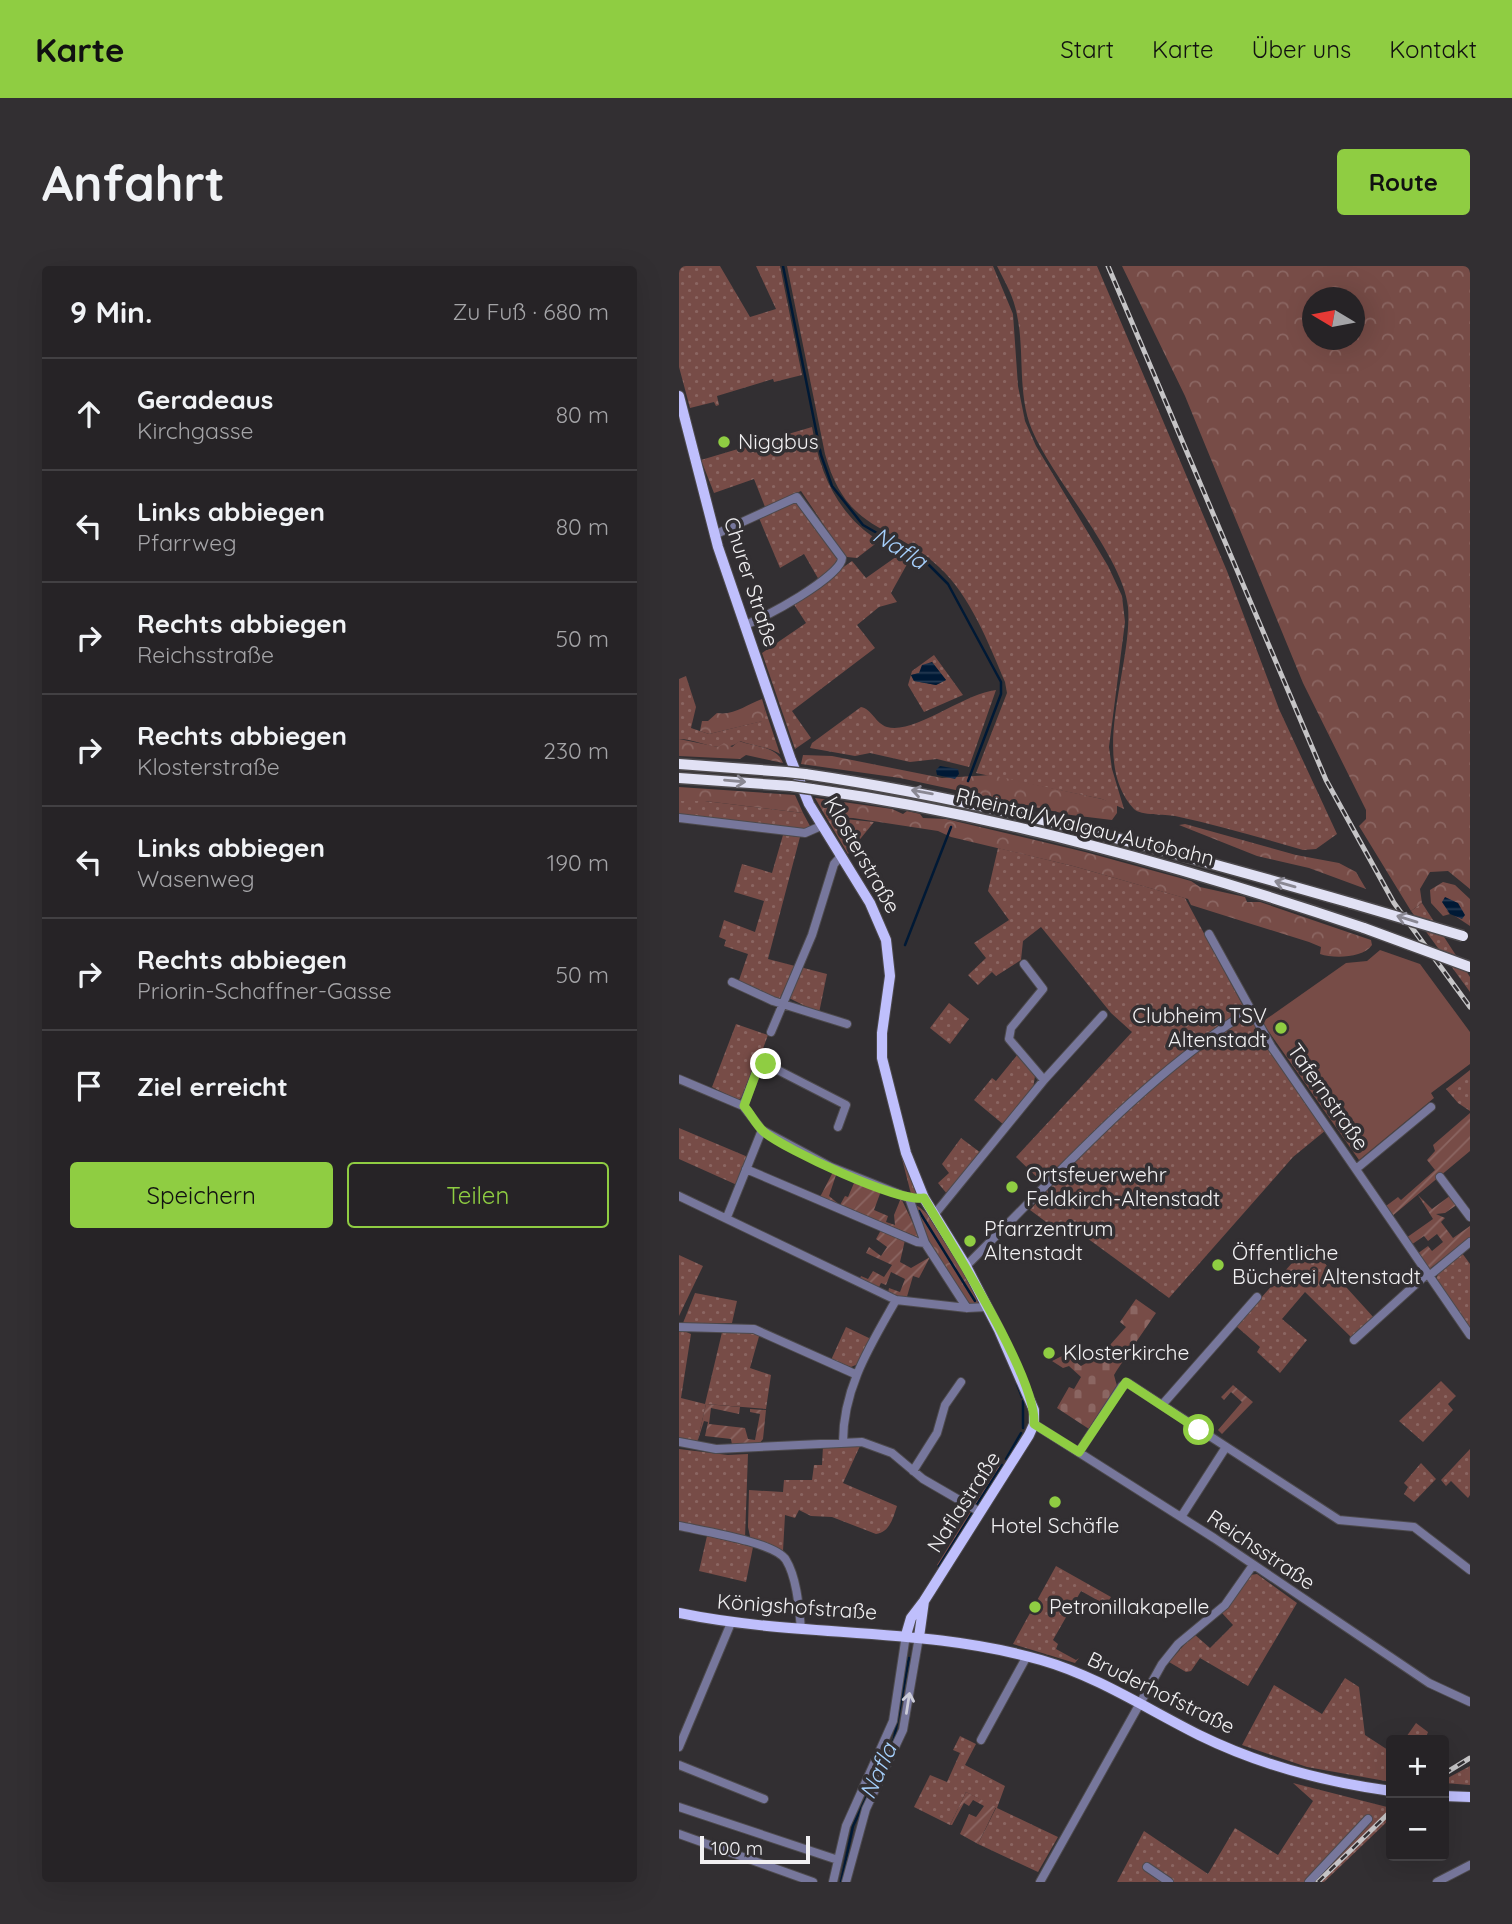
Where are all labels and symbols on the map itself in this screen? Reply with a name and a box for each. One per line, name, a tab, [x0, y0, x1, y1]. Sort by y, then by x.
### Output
north arrow	[1302, 287, 1365, 350]
place label: Niggbus	[738, 428, 819, 454]
marker: Niggbus	[716, 434, 732, 450]
street label: Churer Straße	[719, 513, 785, 650]
water label: Nafla	[868, 520, 934, 576]
one-way arrow	[723, 775, 746, 788]
street label: Rheintal/Walgau Autobahn	[953, 781, 1217, 871]
one-way arrow	[911, 785, 934, 798]
street label: Klosterstraße	[819, 792, 907, 917]
one-way arrow	[1274, 877, 1297, 890]
one-way arrow	[1396, 912, 1418, 925]
place label: Clubheim TSV Altenstadt	[1132, 1002, 1267, 1052]
marker: Clubheim TSV Altenstadt	[1273, 1020, 1289, 1036]
street label: Tafernstraße	[1283, 1038, 1375, 1155]
route end	[750, 1048, 781, 1079]
place label: Ortsfeuerwehr Feldkirch-Altenstadt	[1026, 1161, 1220, 1211]
marker: Ortsfeuerwehr Feldkirch-Altenstadt	[1004, 1179, 1020, 1195]
place label: Pfarrzentrum Altenstadt	[984, 1215, 1113, 1265]
marker: Pfarrzentrum Altenstadt	[962, 1233, 978, 1249]
place label: Öffentliche Bücherei Altenstadt	[1232, 1239, 1421, 1289]
marker: Öffentliche Bücherei Altenstadt	[1210, 1257, 1226, 1273]
place label: Klosterkirche	[1063, 1339, 1189, 1365]
marker: Klosterkirche	[1041, 1345, 1057, 1361]
route start	[1183, 1414, 1214, 1445]
street label: Naflastraße	[921, 1446, 1005, 1557]
marker: Hotel Schäfle	[1047, 1494, 1063, 1510]
street label: Reichsstraße	[1202, 1503, 1321, 1595]
place label: Hotel Schäfle	[991, 1512, 1119, 1538]
street label: Königshofstraße	[716, 1587, 878, 1625]
place label: Petronillakapelle	[1049, 1593, 1209, 1619]
marker: Petronillakapelle	[1027, 1599, 1043, 1615]
street label: Bruderhofstraße	[1084, 1645, 1239, 1739]
one-way arrow	[902, 1692, 915, 1715]
water label: Nafla	[852, 1737, 903, 1803]
scale bar	[700, 1833, 810, 1865]

